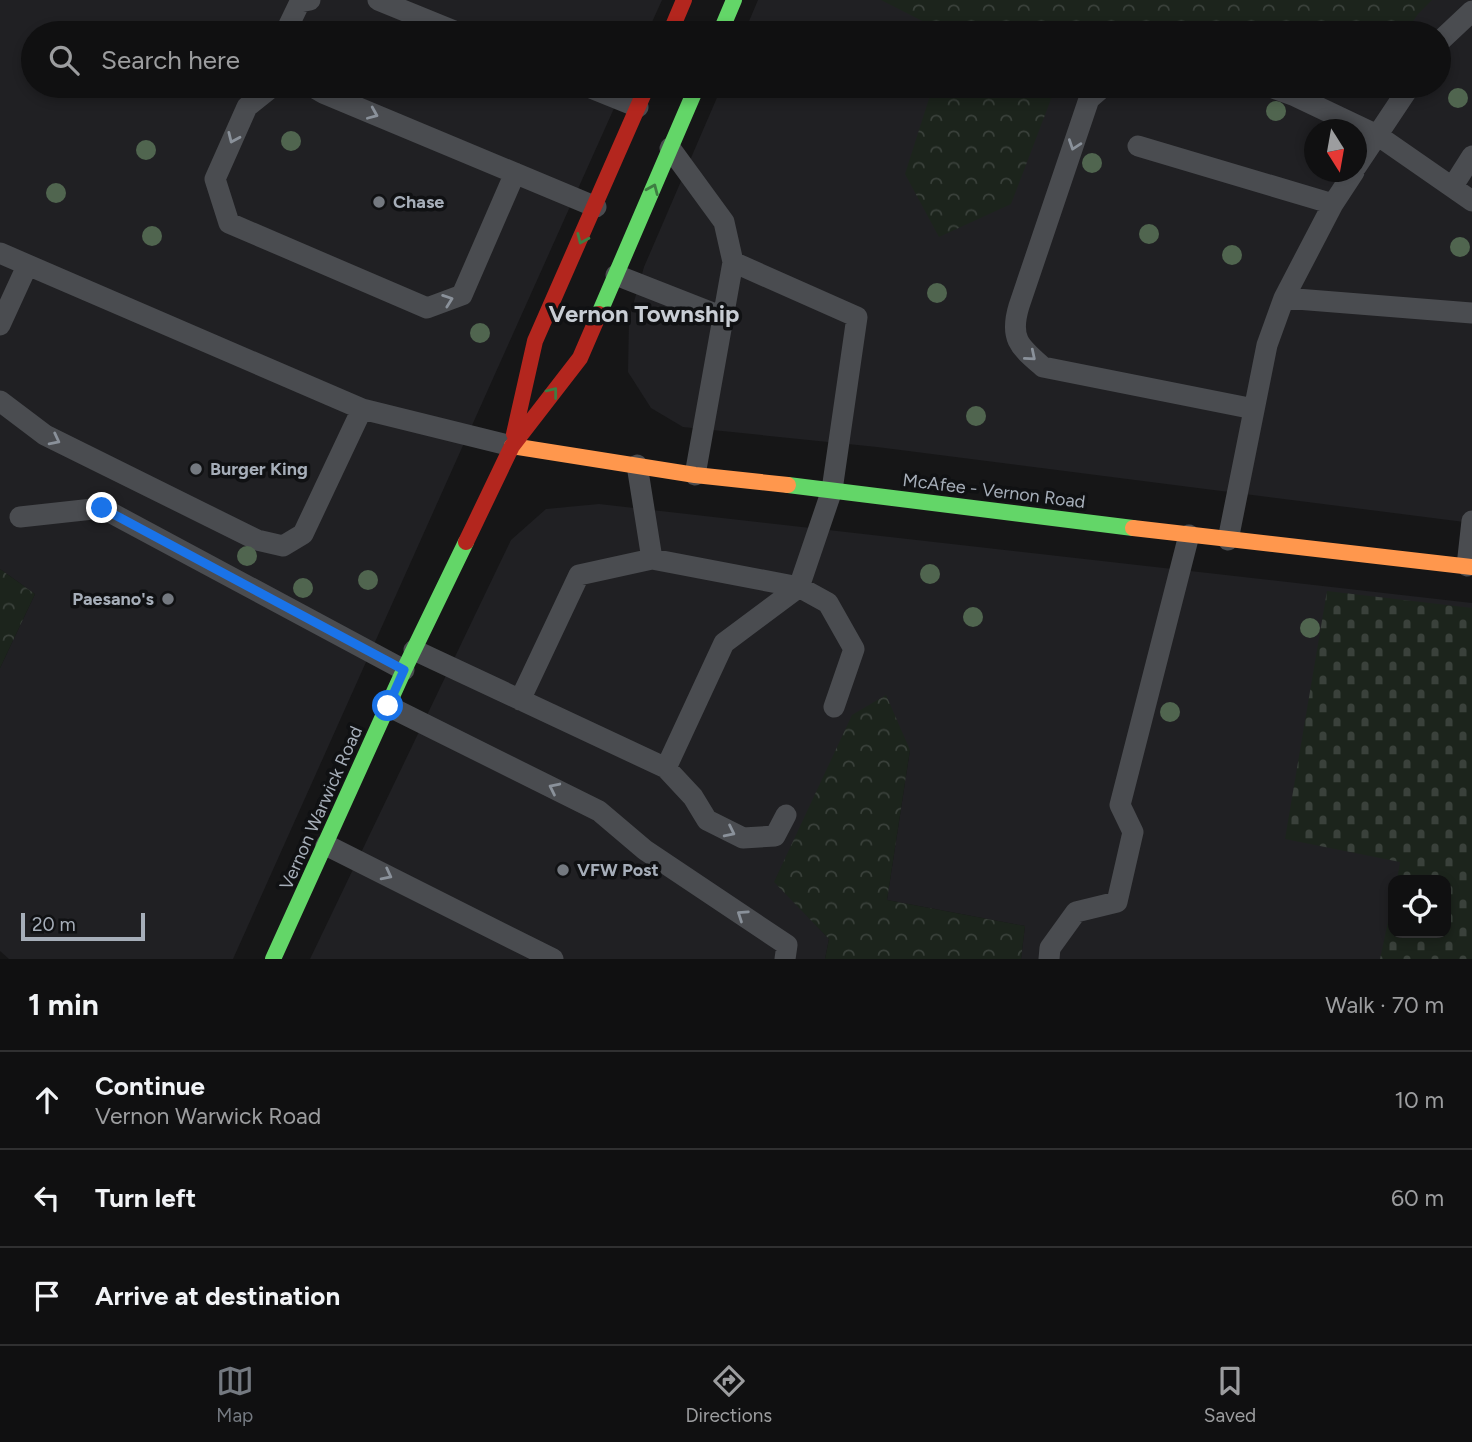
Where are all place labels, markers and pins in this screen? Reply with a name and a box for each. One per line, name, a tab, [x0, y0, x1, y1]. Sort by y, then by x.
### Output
place label: Chase	[393, 191, 444, 213]
marker: Chase	[371, 194, 387, 210]
place label: Burger King	[210, 458, 308, 480]
marker: Burger King	[188, 461, 204, 477]
place label: Paesano's	[72, 588, 155, 610]
marker: Paesano's	[160, 591, 176, 607]
place label: VFW Post	[577, 859, 659, 881]
marker: VFW Post	[555, 862, 571, 878]

